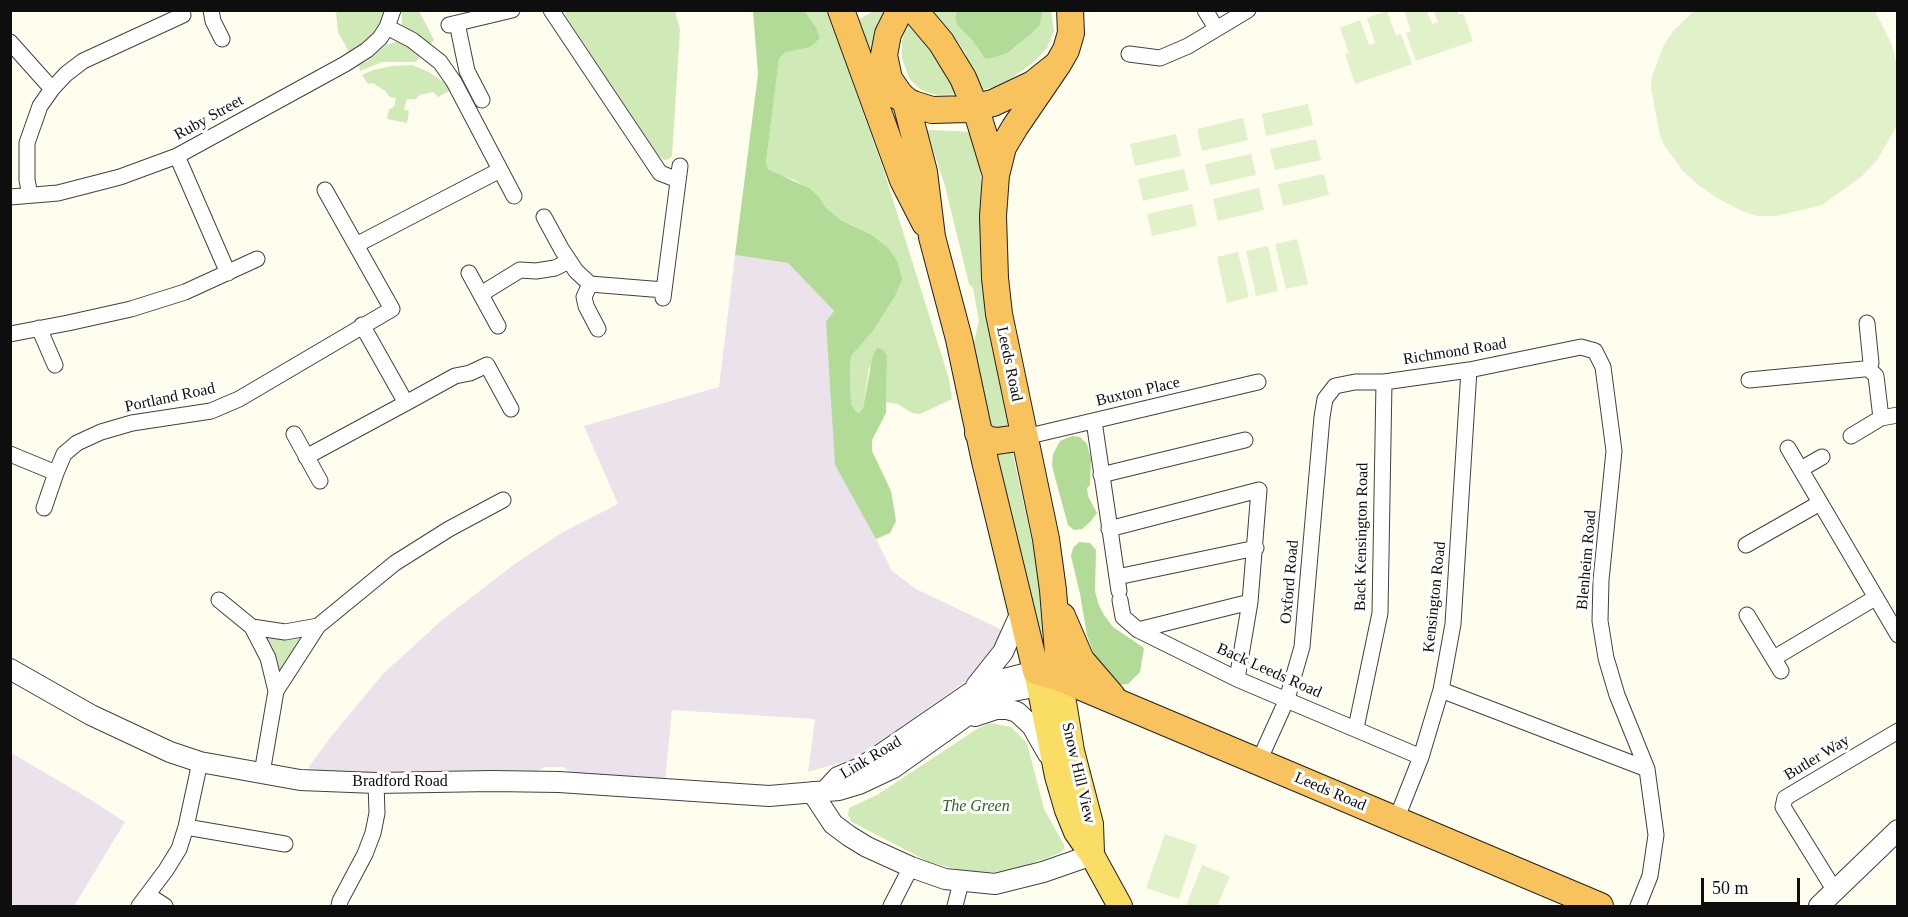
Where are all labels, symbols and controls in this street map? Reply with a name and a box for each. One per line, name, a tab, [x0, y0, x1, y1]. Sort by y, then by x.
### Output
street label: Ruby Street	[171, 91, 247, 145]
street label: Leeds Road	[992, 325, 1026, 403]
street label: Richmond Road	[1402, 334, 1508, 370]
street label: Buxton Place	[1094, 373, 1182, 411]
street label: Portland Road	[123, 379, 217, 417]
street label: Back Kensington Road	[1351, 463, 1373, 611]
street label: Blenheim Road	[1573, 509, 1601, 611]
street label: Oxford Road	[1277, 539, 1303, 625]
street label: Kensington Road	[1420, 541, 1450, 653]
street label: Back Leeds Road	[1214, 639, 1324, 703]
street label: Snow Hill View	[1057, 721, 1099, 825]
street label: Butler Way	[1781, 731, 1853, 785]
street label: Link Road	[837, 732, 905, 784]
street label: Leeds Road	[1291, 768, 1369, 816]
street label: Bradford Road	[352, 772, 448, 792]
park label: The Green	[942, 797, 1010, 817]
scale bar	[1704, 866, 1803, 904]
text: 50 m	[1712, 878, 1749, 898]

